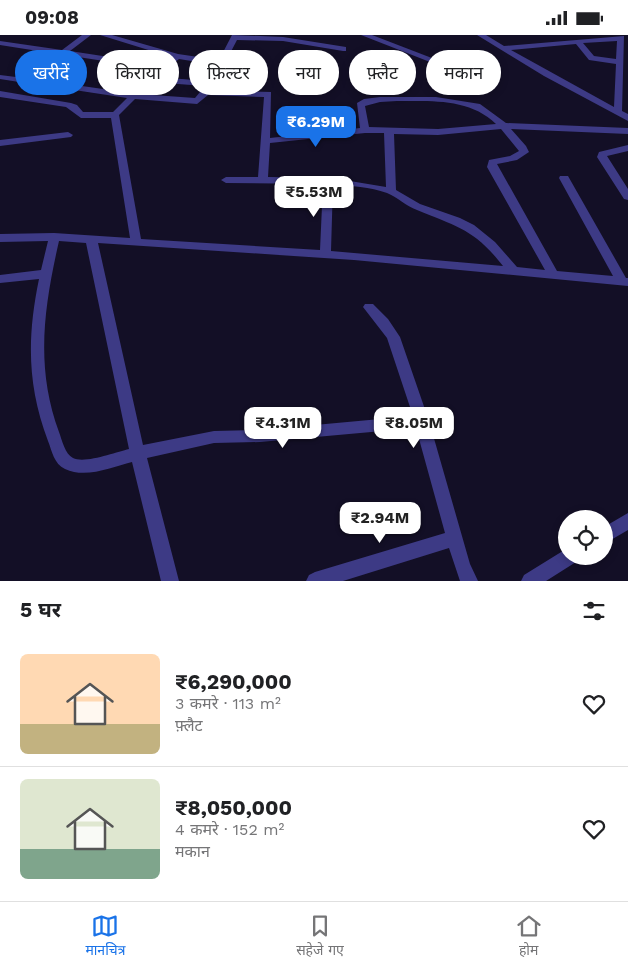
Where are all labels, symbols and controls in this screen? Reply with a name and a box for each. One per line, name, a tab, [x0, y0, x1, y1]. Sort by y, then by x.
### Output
text: 09:08	[25, 6, 79, 29]
chip: खरीदें	[15, 50, 87, 95]
chip: किराया	[97, 50, 179, 95]
chip: फ़िल्टर	[189, 50, 268, 95]
chip: नया	[278, 50, 339, 95]
chip: फ़्लैट	[349, 50, 416, 95]
chip: मकान	[426, 50, 501, 95]
pin: ₹6.29M	[275, 105, 357, 148]
text: ₹6.29M	[287, 112, 345, 131]
pin: ₹5.53M	[273, 175, 355, 218]
text: ₹5.53M	[286, 182, 342, 201]
pin: ₹4.31M	[242, 407, 324, 449]
pin: ₹8.05M	[373, 407, 455, 449]
text: ₹4.31M	[255, 413, 311, 432]
text: ₹8.05M	[385, 413, 443, 432]
pin: ₹2.94M	[339, 501, 421, 544]
text: ₹2.94M	[351, 508, 409, 527]
map controls	[558, 510, 613, 565]
button: locate	[558, 510, 613, 565]
text: 5 घर	[20, 597, 61, 622]
icon: filters	[580, 597, 608, 625]
text: ₹6,290,000	[175, 669, 292, 694]
icon: home	[60, 674, 120, 734]
icon: heart	[580, 690, 608, 718]
text: 3 कमरे · 113 m²	[175, 694, 281, 713]
text: फ़्लैट	[175, 716, 203, 735]
text: ₹8,050,000	[175, 795, 292, 820]
icon: home	[60, 799, 120, 859]
icon: heart	[580, 815, 608, 843]
text: 4 कमरे · 152 m²	[175, 820, 284, 839]
text: मकान	[175, 842, 210, 861]
tab: मानचित्र	[85, 912, 125, 961]
tab: सहेजे गए	[296, 912, 344, 961]
tab: होम	[515, 912, 543, 961]

